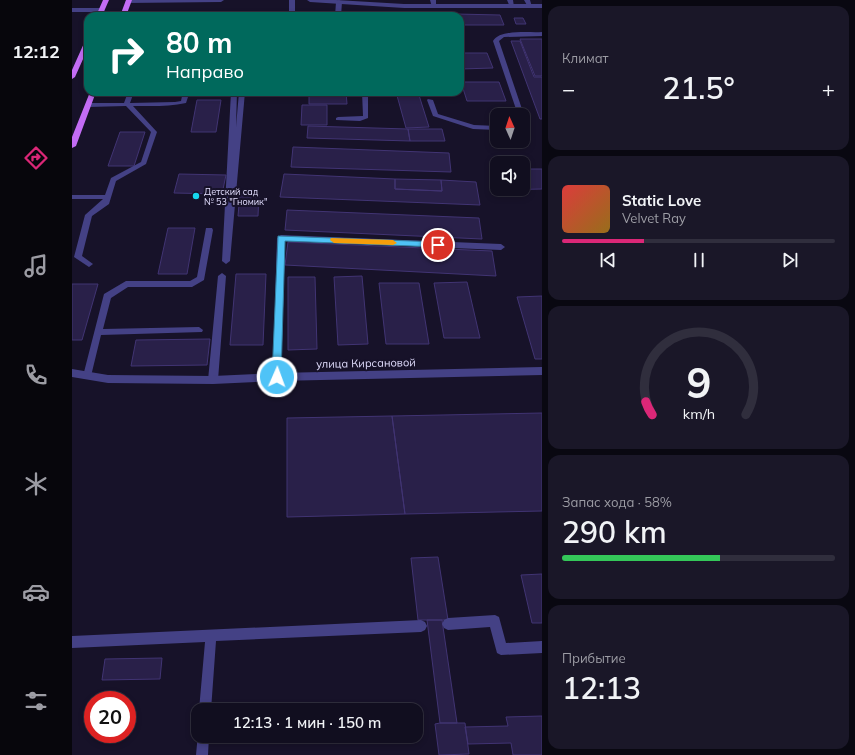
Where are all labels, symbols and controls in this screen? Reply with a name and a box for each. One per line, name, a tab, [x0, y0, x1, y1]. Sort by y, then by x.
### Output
text: 80 m	[166, 25, 232, 60]
icon: right	[100, 28, 152, 80]
text: 12:12	[12, 40, 60, 63]
text: Климат	[562, 50, 609, 66]
text: Направо	[166, 60, 244, 83]
text: 21.5°	[662, 69, 735, 107]
text: −	[562, 75, 575, 103]
text: +	[822, 75, 835, 103]
north arrow	[490, 108, 530, 148]
map controls	[490, 108, 530, 196]
icon: directions	[22, 144, 50, 172]
button: sound	[490, 156, 530, 196]
place label: Детский сад № 53 "Гномик"	[204, 186, 267, 207]
marker: Детский сад № 53 "Гномик"	[191, 191, 201, 201]
text: Static Love	[622, 191, 701, 210]
text: Velvet Ray	[622, 210, 686, 226]
pin	[421, 228, 455, 262]
icon: arrive	[427, 234, 449, 256]
icon: previous	[597, 249, 619, 271]
icon: pause	[688, 249, 710, 271]
icon: next	[779, 249, 801, 271]
icon: music	[22, 252, 50, 280]
street label: улица Кирсановой	[316, 355, 416, 371]
position arrow	[256, 356, 298, 398]
text: 9	[686, 356, 711, 408]
icon: phone	[22, 361, 50, 389]
text: km/h	[682, 405, 715, 423]
icon: climate	[22, 470, 50, 498]
text: Запас хода · 58%	[562, 494, 672, 510]
text: 290 km	[562, 513, 667, 551]
icon: car	[22, 578, 50, 606]
text: Прибытие	[562, 650, 626, 666]
text: 12:13	[562, 669, 641, 707]
icon: filters	[22, 687, 50, 715]
speed limit sign: 20	[84, 691, 136, 743]
text: 12:13 · 1 мин · 150 m	[233, 713, 381, 732]

